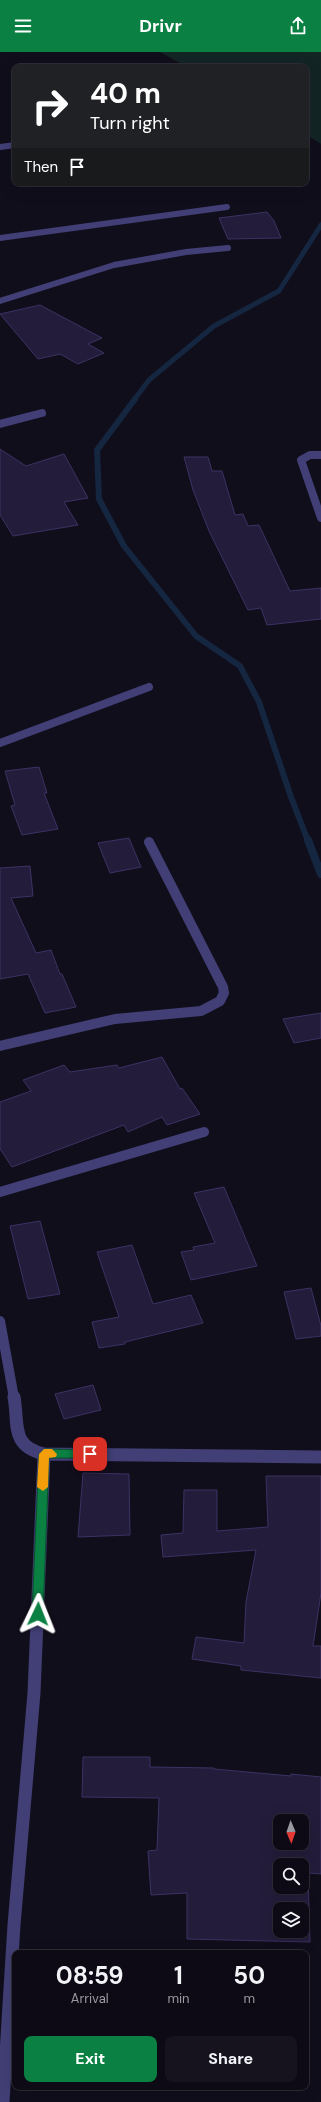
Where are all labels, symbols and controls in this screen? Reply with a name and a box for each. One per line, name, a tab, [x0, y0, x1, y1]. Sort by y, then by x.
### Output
text: Drivr	[139, 14, 182, 38]
icon: menu	[12, 15, 34, 37]
icon: share	[287, 15, 309, 37]
text: 40 m	[90, 75, 161, 112]
icon: right	[24, 80, 76, 132]
text: Turn right	[90, 111, 170, 135]
icon: arrive	[66, 156, 88, 178]
text: Then	[24, 157, 58, 177]
pin	[73, 1437, 107, 1471]
icon: arrive	[79, 1443, 101, 1465]
position arrow	[17, 1593, 59, 1635]
north arrow	[273, 1814, 309, 1850]
map controls	[273, 1814, 309, 1938]
button: search	[273, 1858, 309, 1894]
button: layers	[273, 1902, 309, 1938]
text: 08:59	[56, 1960, 124, 1991]
text: 1	[174, 1960, 183, 1991]
text: 50	[233, 1960, 265, 1991]
text: Arrival	[71, 1990, 109, 2007]
text: min	[167, 1990, 190, 2007]
text: m	[243, 1990, 255, 2007]
button: Exit	[24, 2036, 157, 2082]
button: Share	[165, 2036, 297, 2082]

